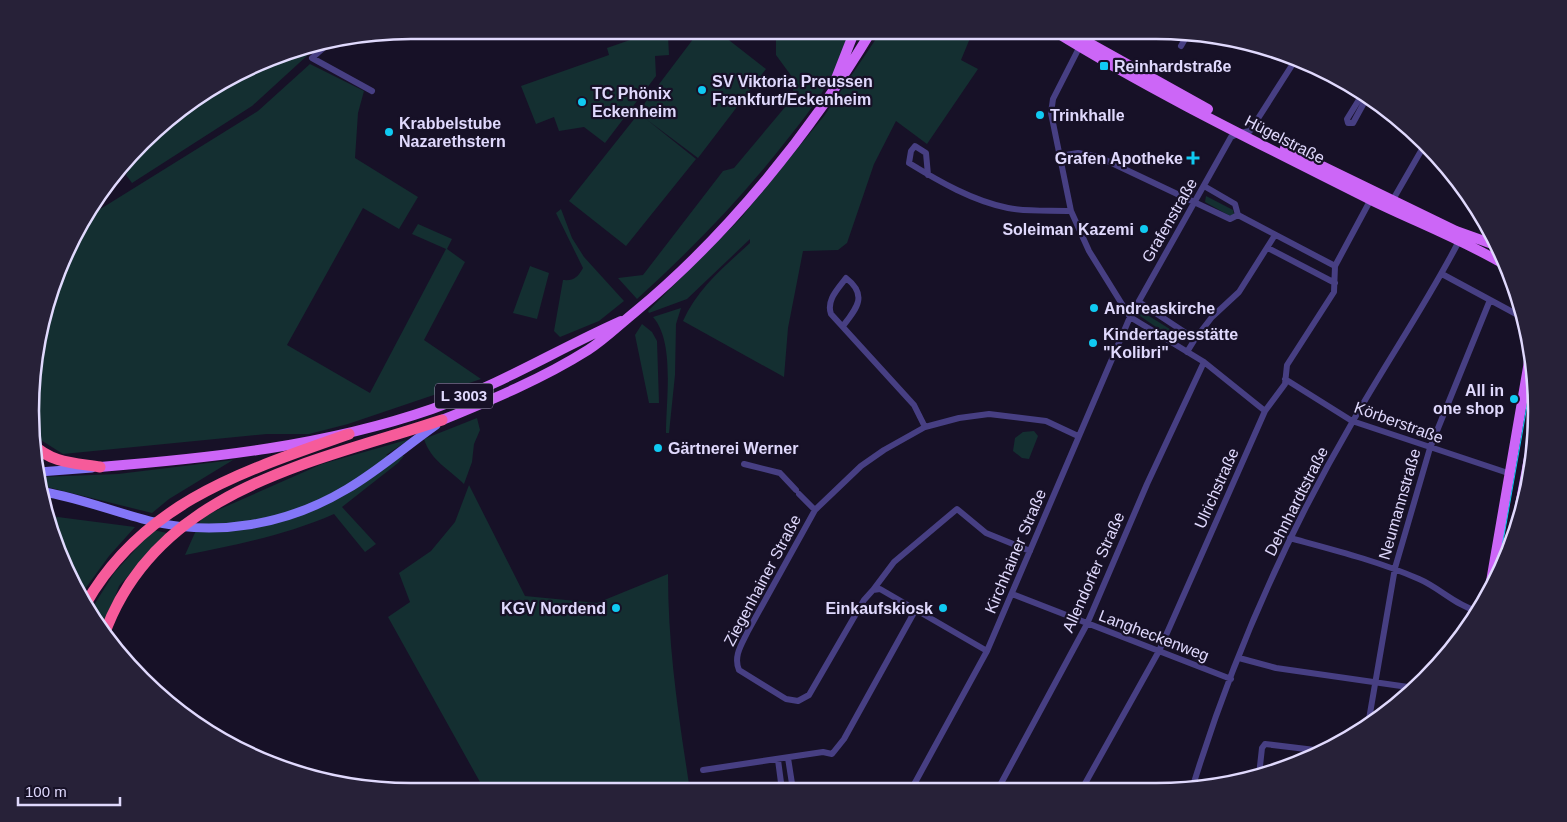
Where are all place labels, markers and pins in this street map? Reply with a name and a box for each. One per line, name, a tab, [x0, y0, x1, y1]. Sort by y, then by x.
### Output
place label: Reinhardstraße	[1114, 58, 1231, 75]
marker: Reinhardstraße	[1098, 60, 1110, 72]
place label: SV Viktoria Preussen Frankfurt/Eckenheim	[712, 73, 873, 108]
marker: SV Viktoria Preussen Frankfurt/Eckenheim	[696, 84, 708, 96]
place label: TC Phönix Eckenheim	[592, 85, 676, 120]
marker: TC Phönix Eckenheim	[576, 96, 588, 108]
place label: Trinkhalle	[1050, 107, 1125, 124]
marker: Trinkhalle	[1034, 109, 1046, 121]
place label: Krabbelstube Nazarethstern	[399, 115, 506, 150]
marker: Krabbelstube Nazarethstern	[383, 126, 395, 138]
place label: Grafen Apotheke	[1055, 150, 1183, 167]
marker: Grafen Apotheke	[1187, 152, 1199, 164]
place label: Soleiman Kazemi	[1002, 221, 1134, 238]
marker: Soleiman Kazemi	[1138, 223, 1150, 235]
place label: Andreaskirche	[1104, 300, 1215, 317]
marker: Andreaskirche	[1088, 302, 1100, 314]
place label: Kindertagesstätte "Kolibri"	[1103, 326, 1238, 361]
marker: Kindertagesstätte "Kolibri"	[1087, 337, 1099, 349]
place label: All in one shop	[1433, 382, 1504, 417]
marker: All in one shop	[1508, 393, 1520, 405]
place label: Gärtnerei Werner	[668, 440, 798, 457]
marker: Gärtnerei Werner	[652, 442, 664, 454]
place label: KGV Nordend	[501, 600, 606, 617]
place label: Einkaufskiosk	[825, 600, 933, 617]
marker: KGV Nordend	[610, 602, 622, 614]
marker: Einkaufskiosk	[937, 602, 949, 614]

